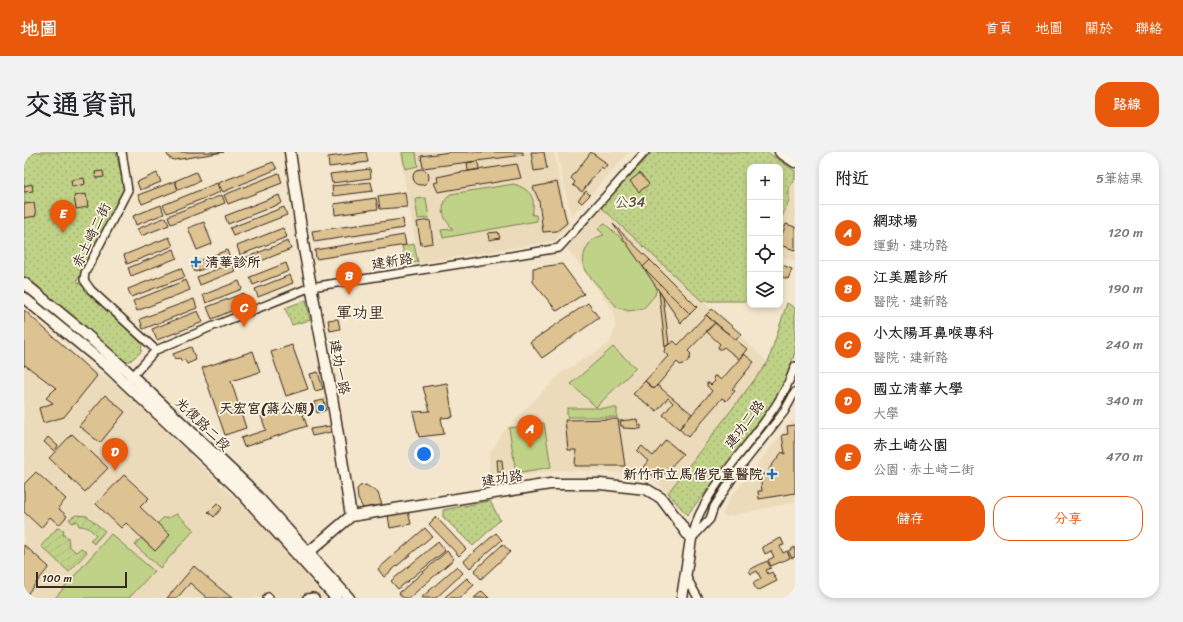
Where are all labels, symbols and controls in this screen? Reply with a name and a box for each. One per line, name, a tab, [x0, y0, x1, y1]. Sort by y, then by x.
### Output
text: 地圖	[20, 12, 58, 45]
text: 首頁	[985, 16, 1013, 41]
text: 地圖	[1035, 16, 1063, 41]
text: 關於	[1085, 16, 1113, 41]
text: 聯絡	[1135, 16, 1163, 41]
text: 交通資訊	[24, 80, 136, 129]
button: 路線	[1095, 82, 1159, 127]
text: 附近	[835, 163, 869, 193]
map controls	[747, 164, 783, 308]
button: +	[747, 164, 783, 200]
text: 5筆結果	[1096, 167, 1143, 190]
park label: 公34	[615, 190, 645, 215]
street label: 赤土崎二街	[65, 198, 118, 272]
pin: E	[50, 200, 76, 233]
button: −	[747, 200, 783, 236]
text: 網球場	[873, 208, 918, 234]
text: A	[844, 221, 852, 244]
text: 120 m	[1108, 221, 1143, 244]
text: 運動 · 建功路	[873, 234, 948, 257]
button: locate	[747, 236, 783, 272]
street label: 建新路	[369, 246, 415, 277]
place label: 清華診所	[205, 250, 261, 275]
marker: 清華診所	[190, 256, 202, 268]
pin: B	[336, 262, 362, 295]
text: 江美麗診所	[873, 264, 948, 290]
button: layers	[747, 272, 783, 308]
text: B	[844, 277, 852, 300]
text: 190 m	[1108, 277, 1143, 300]
text: 醫院 · 建新路	[873, 290, 948, 313]
pin: C	[231, 294, 257, 327]
district label: 軍功里	[336, 298, 384, 327]
text: 小太陽耳鼻喉專科	[873, 320, 993, 346]
text: C	[844, 333, 852, 356]
text: 240 m	[1106, 333, 1143, 356]
street label: 建功一路	[322, 337, 357, 397]
text: 醫院 · 建新路	[873, 346, 948, 369]
text: 國立清華大學	[873, 376, 963, 402]
text: D	[844, 389, 852, 412]
text: 340 m	[1106, 389, 1143, 412]
street label: 光復路二段	[169, 391, 237, 458]
street label: 建功二路	[718, 394, 771, 454]
place label: 天宏宮(蔣公廟)	[219, 396, 314, 421]
text: 大學	[873, 402, 899, 425]
marker: 天宏宮(蔣公廟)	[316, 403, 326, 413]
pin: A	[517, 415, 543, 448]
text: 赤土崎公園	[873, 432, 948, 458]
pin: D	[102, 438, 128, 471]
your location	[414, 444, 434, 464]
text: E	[844, 445, 852, 468]
text: 470 m	[1106, 445, 1143, 468]
text: 公園 · 赤土崎二街	[873, 458, 974, 481]
place label: 新竹市立馬偕兒童醫院	[623, 462, 763, 487]
street label: 建功路	[479, 463, 525, 494]
marker: 新竹市立馬偕兒童醫院	[766, 468, 778, 480]
button: 儲存	[835, 496, 985, 541]
button: 分享	[993, 496, 1143, 541]
text: 100 m	[42, 569, 72, 588]
scale bar	[36, 570, 127, 589]

